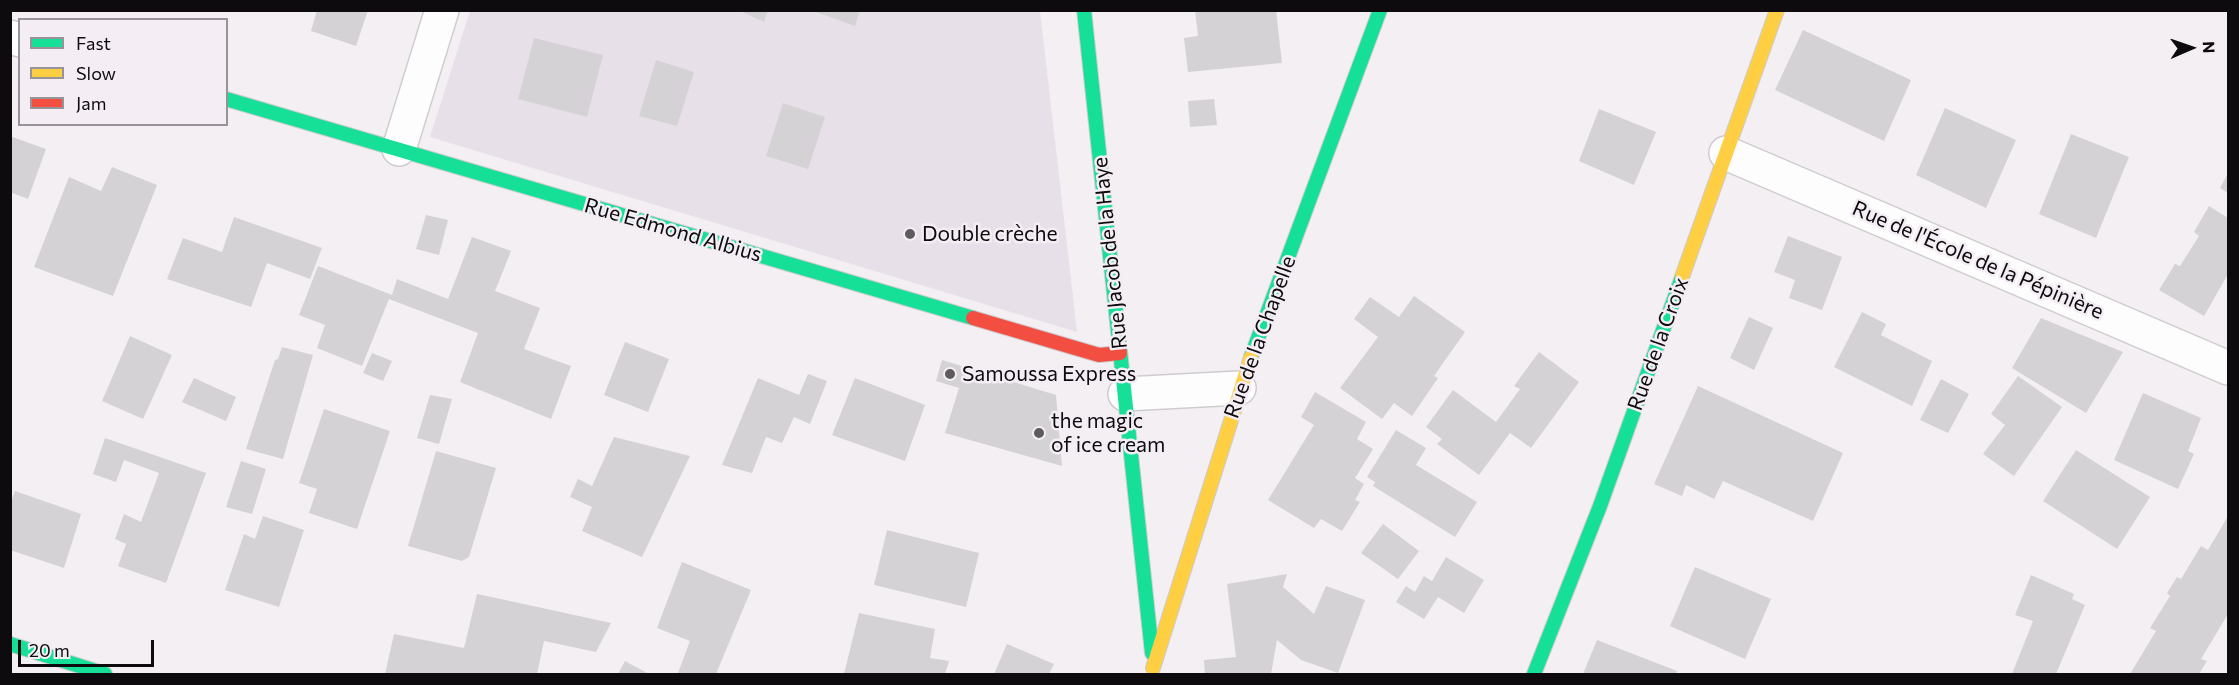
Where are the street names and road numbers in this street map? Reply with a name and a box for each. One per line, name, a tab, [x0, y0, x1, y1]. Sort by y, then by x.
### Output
street label: Rue Jacob de la Haye	[1087, 156, 1133, 350]
street label: Rue Edmond Albius	[581, 193, 765, 267]
street label: Rue de l'École de la Pépinière	[1849, 196, 2107, 324]
street label: Rue de la Chapelle	[1219, 252, 1301, 422]
street label: Rue de la Croix	[1622, 274, 1694, 414]

